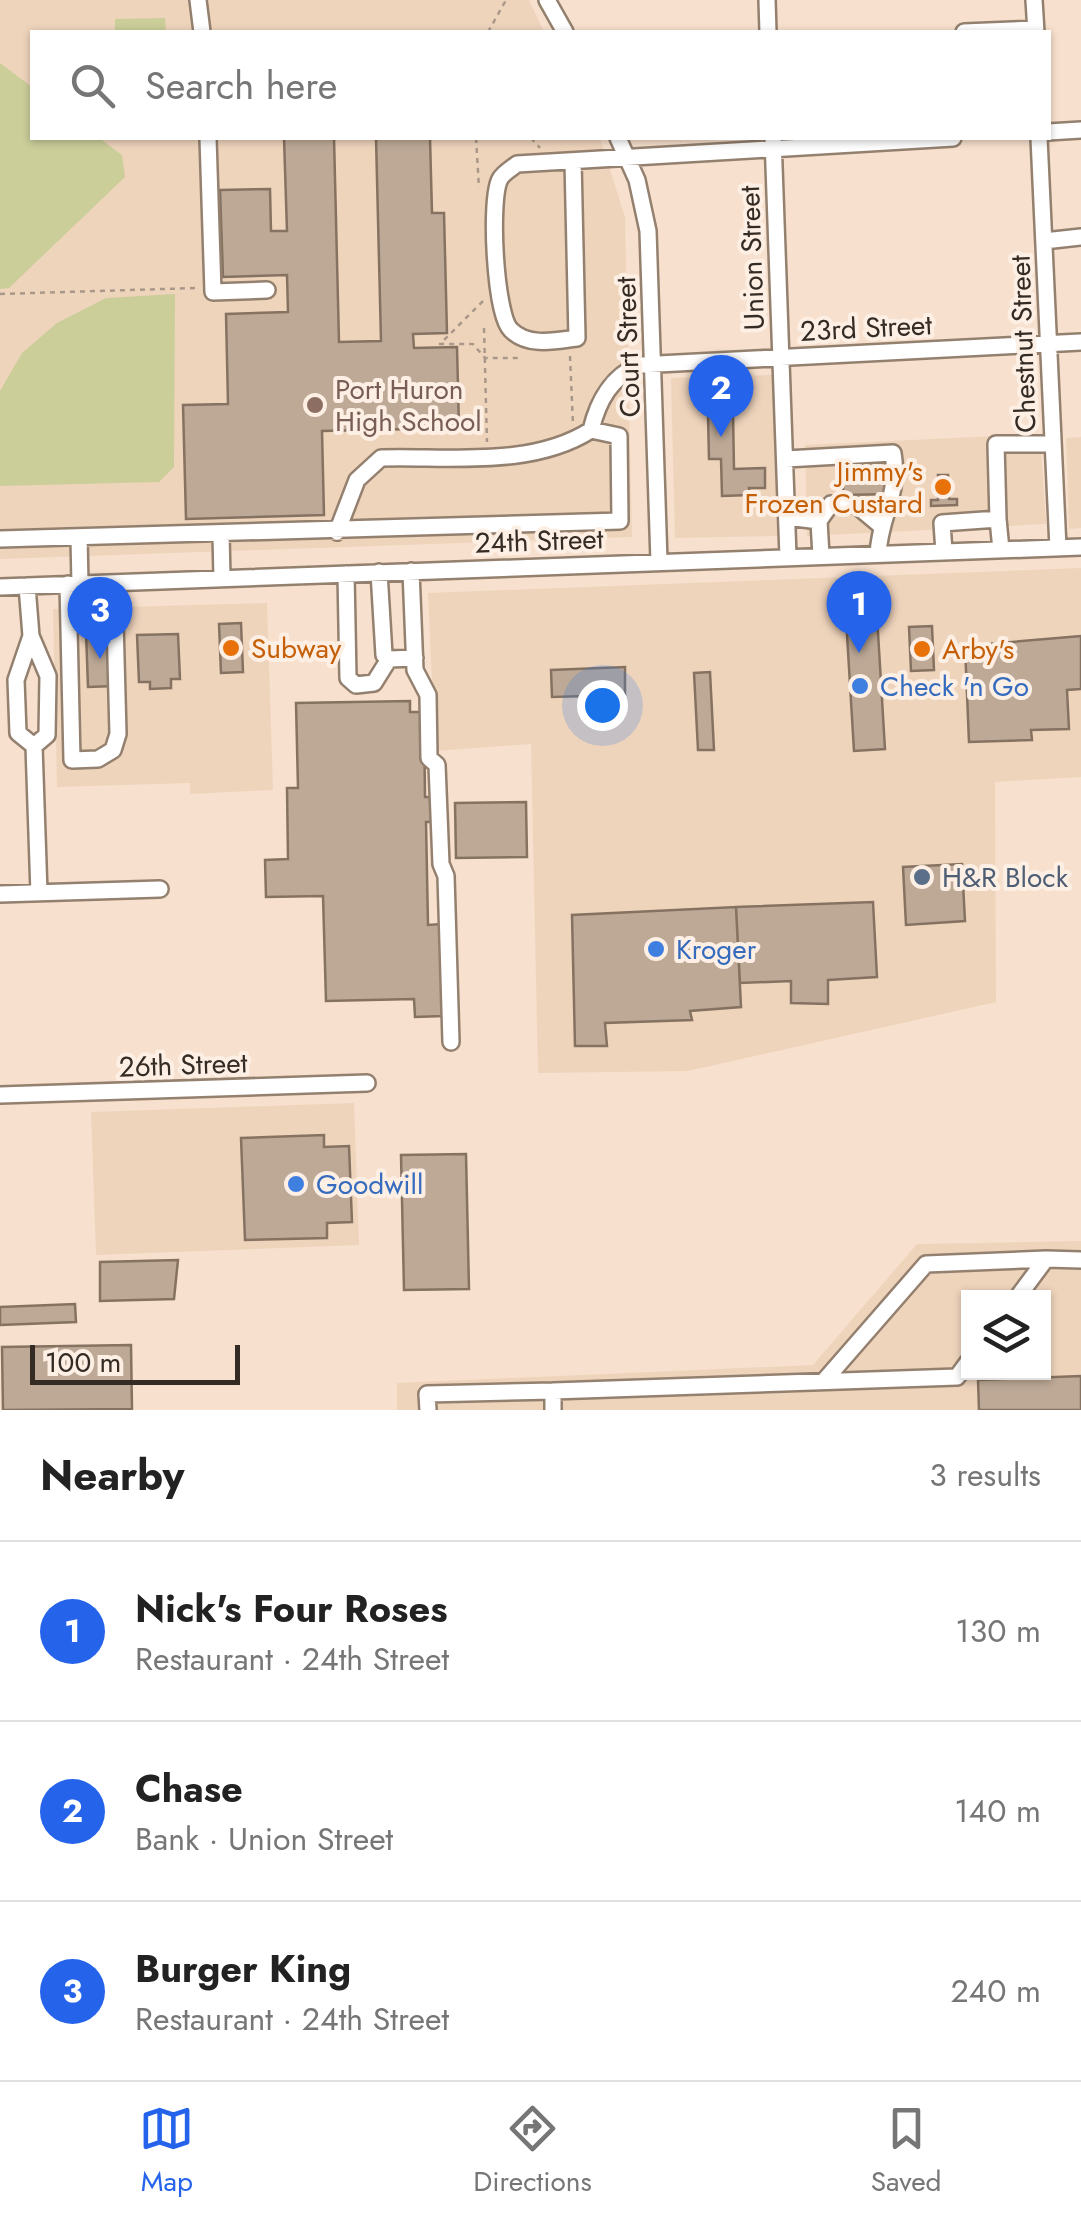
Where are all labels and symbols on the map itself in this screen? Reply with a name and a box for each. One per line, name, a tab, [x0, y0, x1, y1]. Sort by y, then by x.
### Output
street label: Union Street	[729, 185, 775, 331]
street label: Chestnut Street	[999, 254, 1047, 433]
street label: Court Street	[605, 276, 651, 418]
street label: 23rd Street	[799, 304, 933, 352]
pin: 2	[688, 354, 754, 437]
place label: Port Huron High School	[335, 369, 482, 442]
marker: Port Huron High School	[304, 394, 326, 416]
place label: Jimmy's Frozen Custard	[745, 451, 923, 524]
marker: Jimmy's Frozen Custard	[932, 476, 954, 498]
street label: 24th Street	[474, 518, 604, 564]
pin: 1	[826, 570, 892, 653]
pin: 3	[68, 576, 132, 659]
place label: Subway	[251, 628, 342, 669]
place label: Arby's	[942, 629, 1014, 670]
marker: Subway	[220, 637, 242, 659]
marker: Arby's	[911, 638, 933, 660]
place label: Check 'n Go	[880, 666, 1029, 707]
marker: Check 'n Go	[849, 675, 871, 697]
your location	[577, 680, 628, 731]
place label: H&R Block	[942, 857, 1069, 898]
marker: H&R Block	[911, 866, 933, 888]
place label: Kroger	[676, 929, 757, 970]
marker: Kroger	[645, 938, 667, 960]
street label: 26th Street	[118, 1042, 248, 1088]
place label: Goodwill	[316, 1164, 423, 1205]
marker: Goodwill	[285, 1173, 307, 1195]
scale bar	[30, 1340, 240, 1384]

